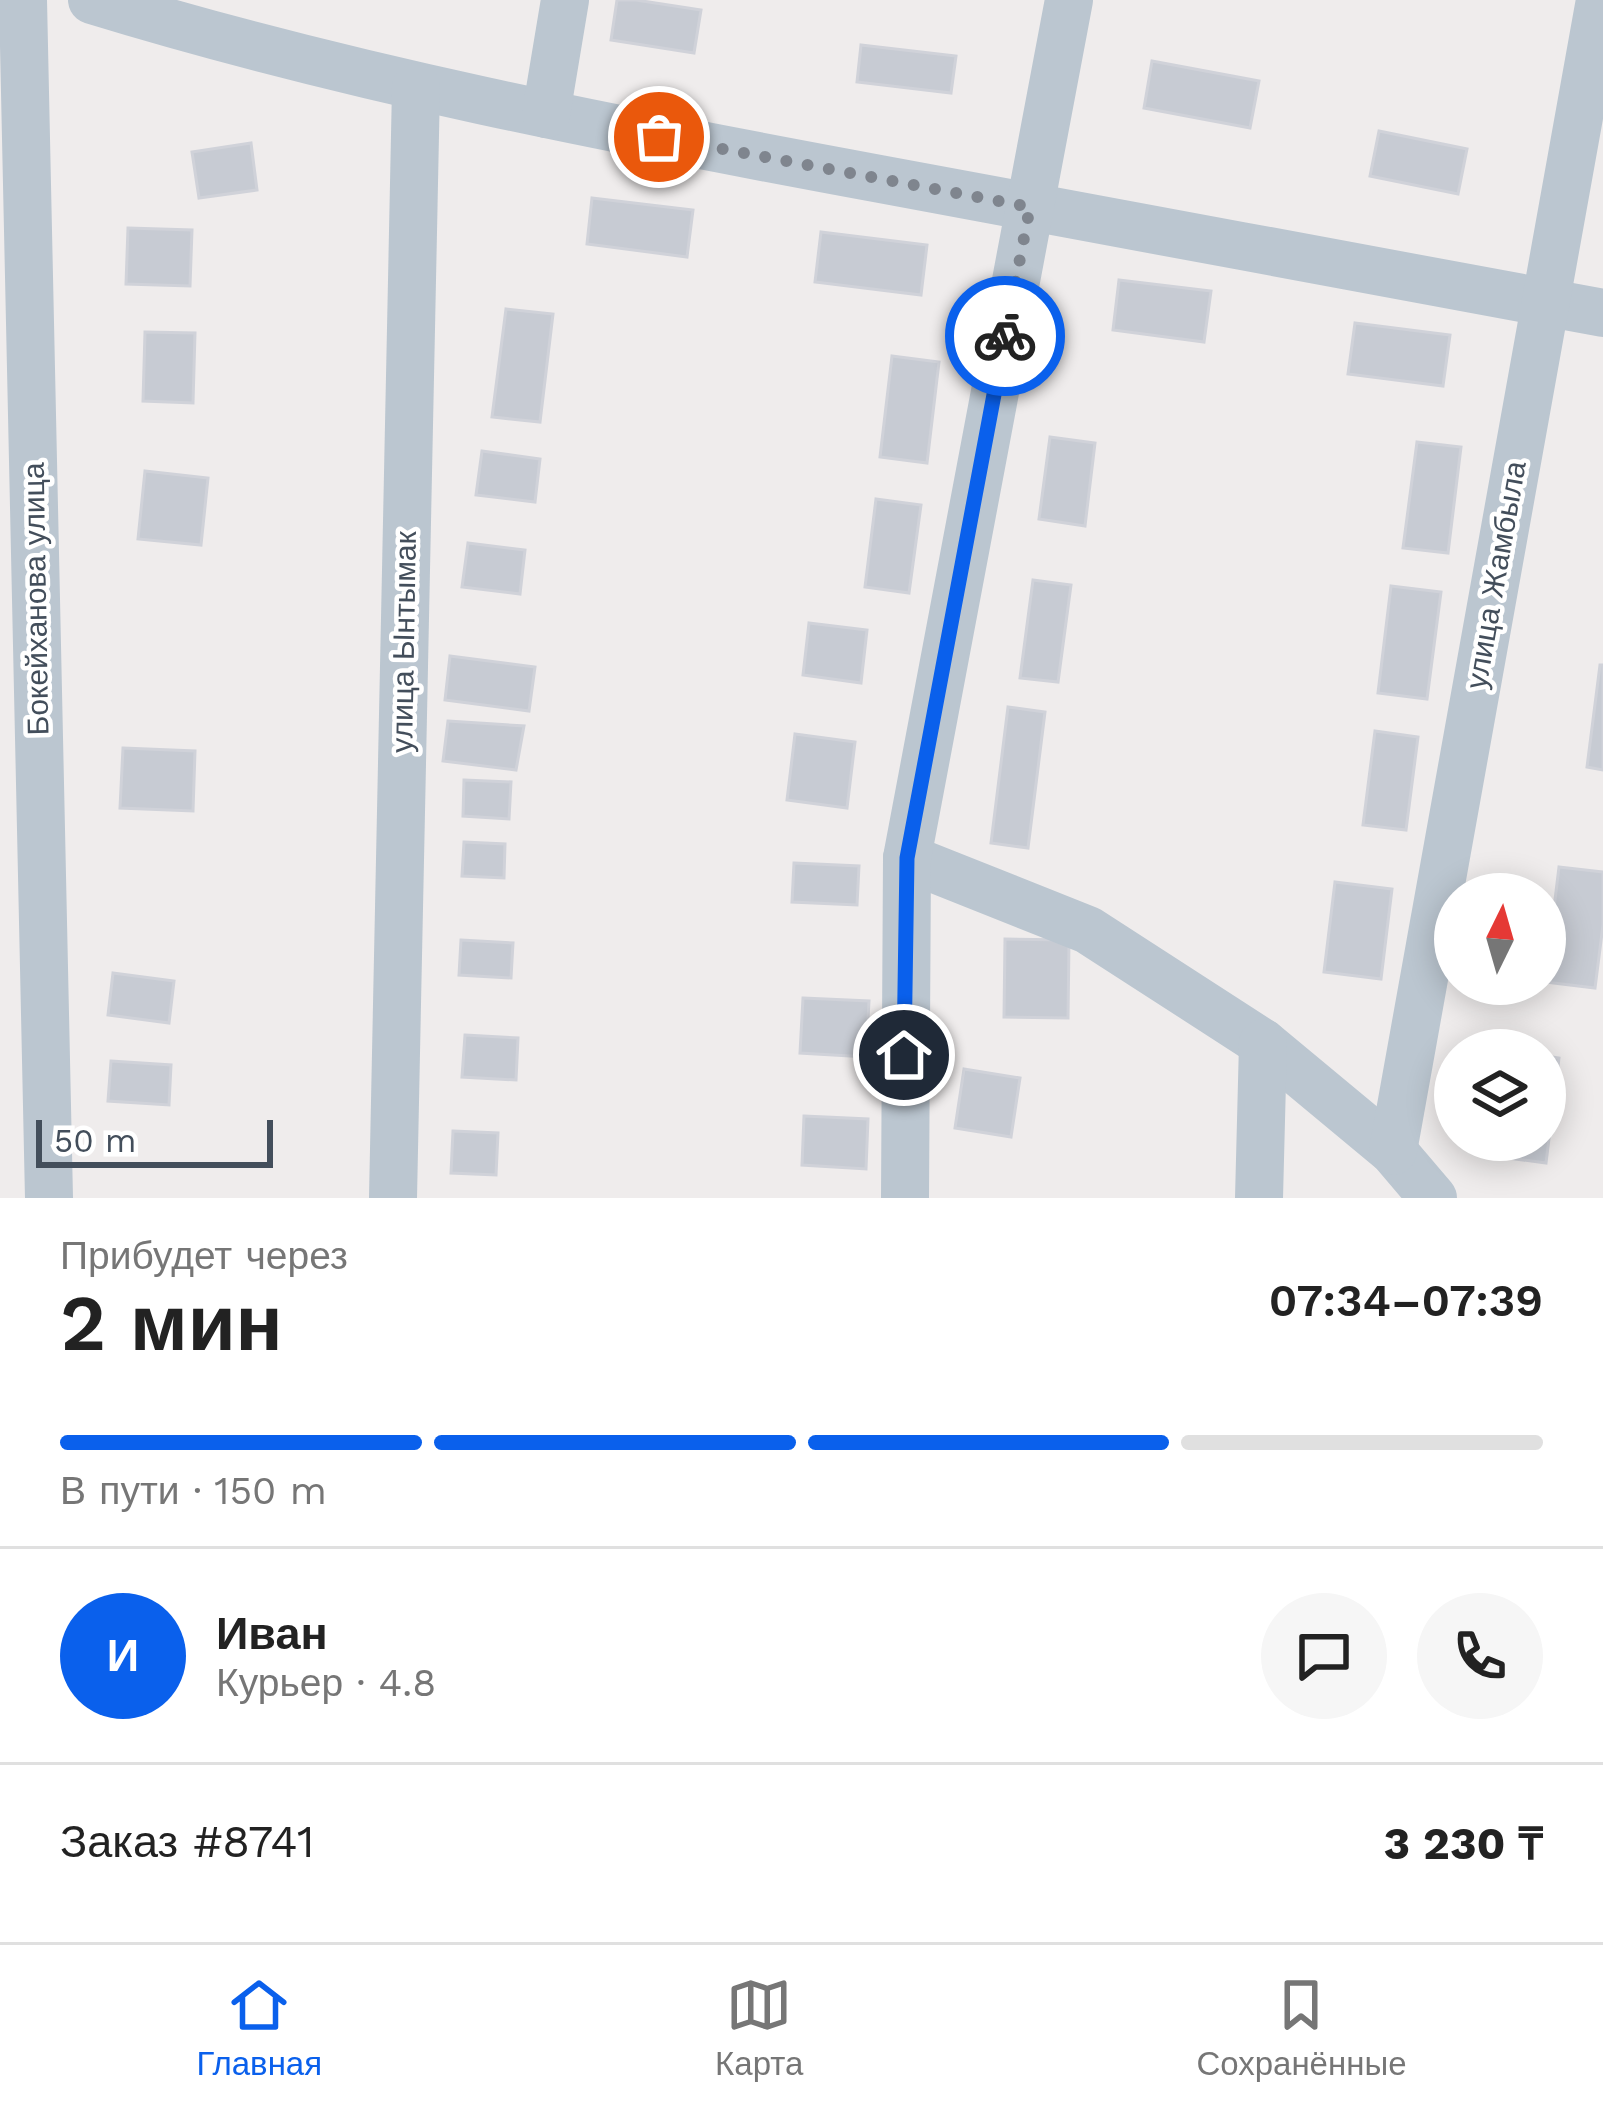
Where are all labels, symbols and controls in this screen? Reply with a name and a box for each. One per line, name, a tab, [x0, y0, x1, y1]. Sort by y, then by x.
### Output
pin	[608, 86, 710, 188]
icon: bag	[626, 104, 692, 170]
courier	[945, 276, 1065, 396]
icon: bike	[972, 303, 1038, 369]
street label: улица Жамбыла	[1458, 458, 1533, 692]
street label: Бокейханова улица	[16, 462, 55, 736]
street label: улица Ынтымак	[384, 530, 423, 753]
north arrow	[1434, 873, 1566, 1005]
map controls	[1434, 873, 1566, 1161]
pin	[853, 1004, 955, 1106]
icon: home	[871, 1022, 937, 1088]
button: layers	[1434, 1029, 1566, 1161]
scale bar	[36, 1114, 273, 1167]
text: 50 m	[54, 1121, 136, 1160]
text: Прибудет через	[60, 1233, 348, 1278]
text: 07:34–07:39	[1269, 1274, 1543, 1327]
text: 2 мин	[60, 1277, 283, 1369]
text: В пути · 150 m	[60, 1468, 327, 1513]
button: chat	[1261, 1593, 1387, 1719]
button: phone	[1417, 1593, 1543, 1719]
text: Иван	[216, 1607, 328, 1660]
text: И	[107, 1629, 139, 1682]
text: Курьер · 4.8	[216, 1660, 436, 1705]
text: Заказ #8741	[60, 1815, 315, 1868]
text: 3 230 ₸	[1384, 1817, 1543, 1870]
tab: Главная	[196, 1972, 322, 2083]
tab: Карта	[715, 1972, 803, 2083]
tab: Сохранённые	[1196, 1972, 1407, 2083]

